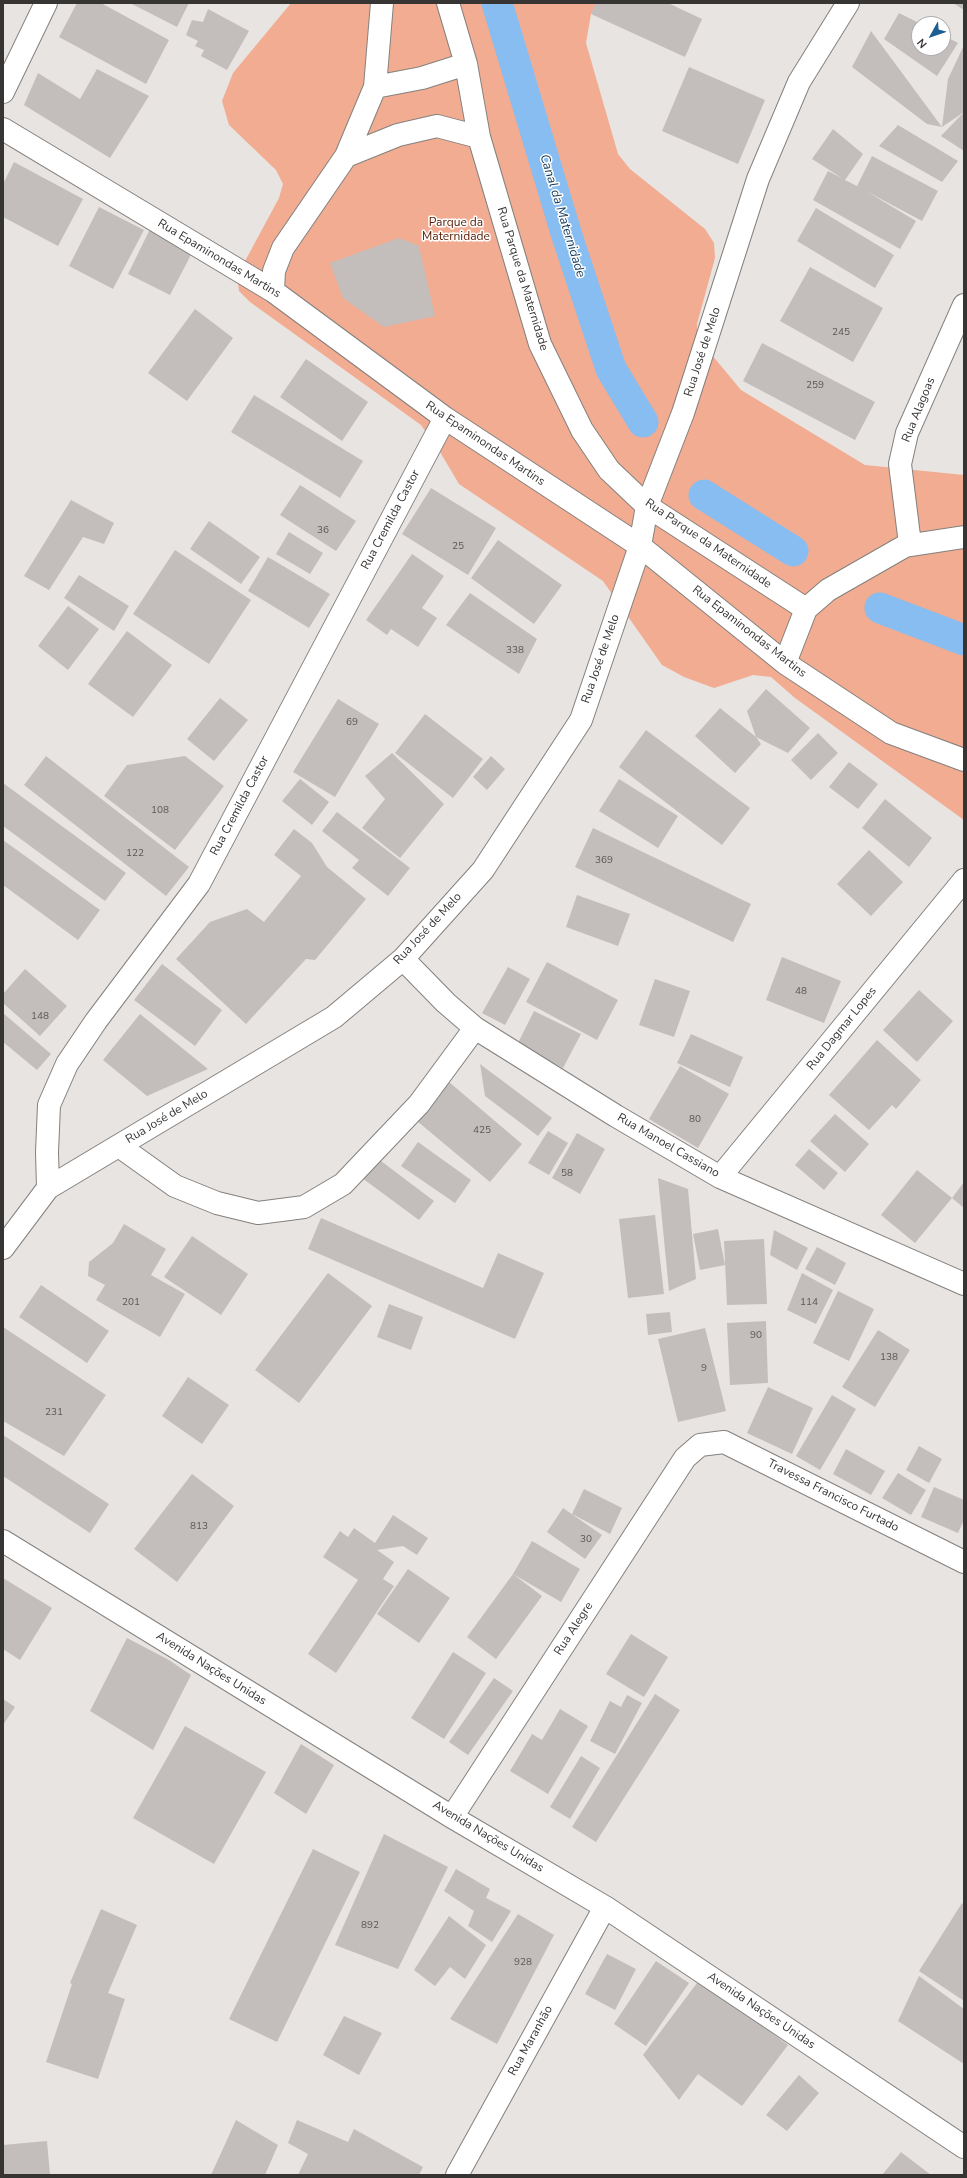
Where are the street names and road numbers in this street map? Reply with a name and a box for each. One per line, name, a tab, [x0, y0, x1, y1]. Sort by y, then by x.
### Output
street label: Rua Parque da Maternidade	[493, 205, 551, 353]
street label: Rua Epaminondas Martins	[155, 217, 283, 301]
street label: Rua José de Melo	[682, 305, 724, 399]
street label: Rua Alagoas	[899, 375, 939, 445]
street label: Rua Epaminondas Martins	[423, 399, 547, 489]
street label: Rua Cremilda Castor	[359, 468, 423, 572]
street label: Rua Parque da Maternidade	[642, 496, 774, 592]
street label: Rua Epaminondas Martins	[689, 583, 809, 681]
street label: Rua José de Melo	[579, 613, 623, 705]
street label: Rua Cremilda Castor	[208, 754, 272, 858]
street label: Rua José de Melo	[391, 890, 465, 968]
street label: Rua Dagmar Lopes	[804, 985, 880, 1073]
street label: Rua José de Melo	[123, 1087, 211, 1147]
street label: Rua Manoel Cassiano	[614, 1111, 722, 1181]
street label: Travessa Francisco Furtado	[765, 1457, 901, 1535]
street label: Rua Alegre	[551, 1600, 597, 1658]
street label: Avenida Nações Unidas	[153, 1629, 269, 1709]
street label: Avenida Nações Unidas	[430, 1798, 546, 1876]
street label: Avenida Nações Unidas	[704, 1970, 818, 2052]
street label: Rua Maranhão	[506, 2003, 556, 2079]

